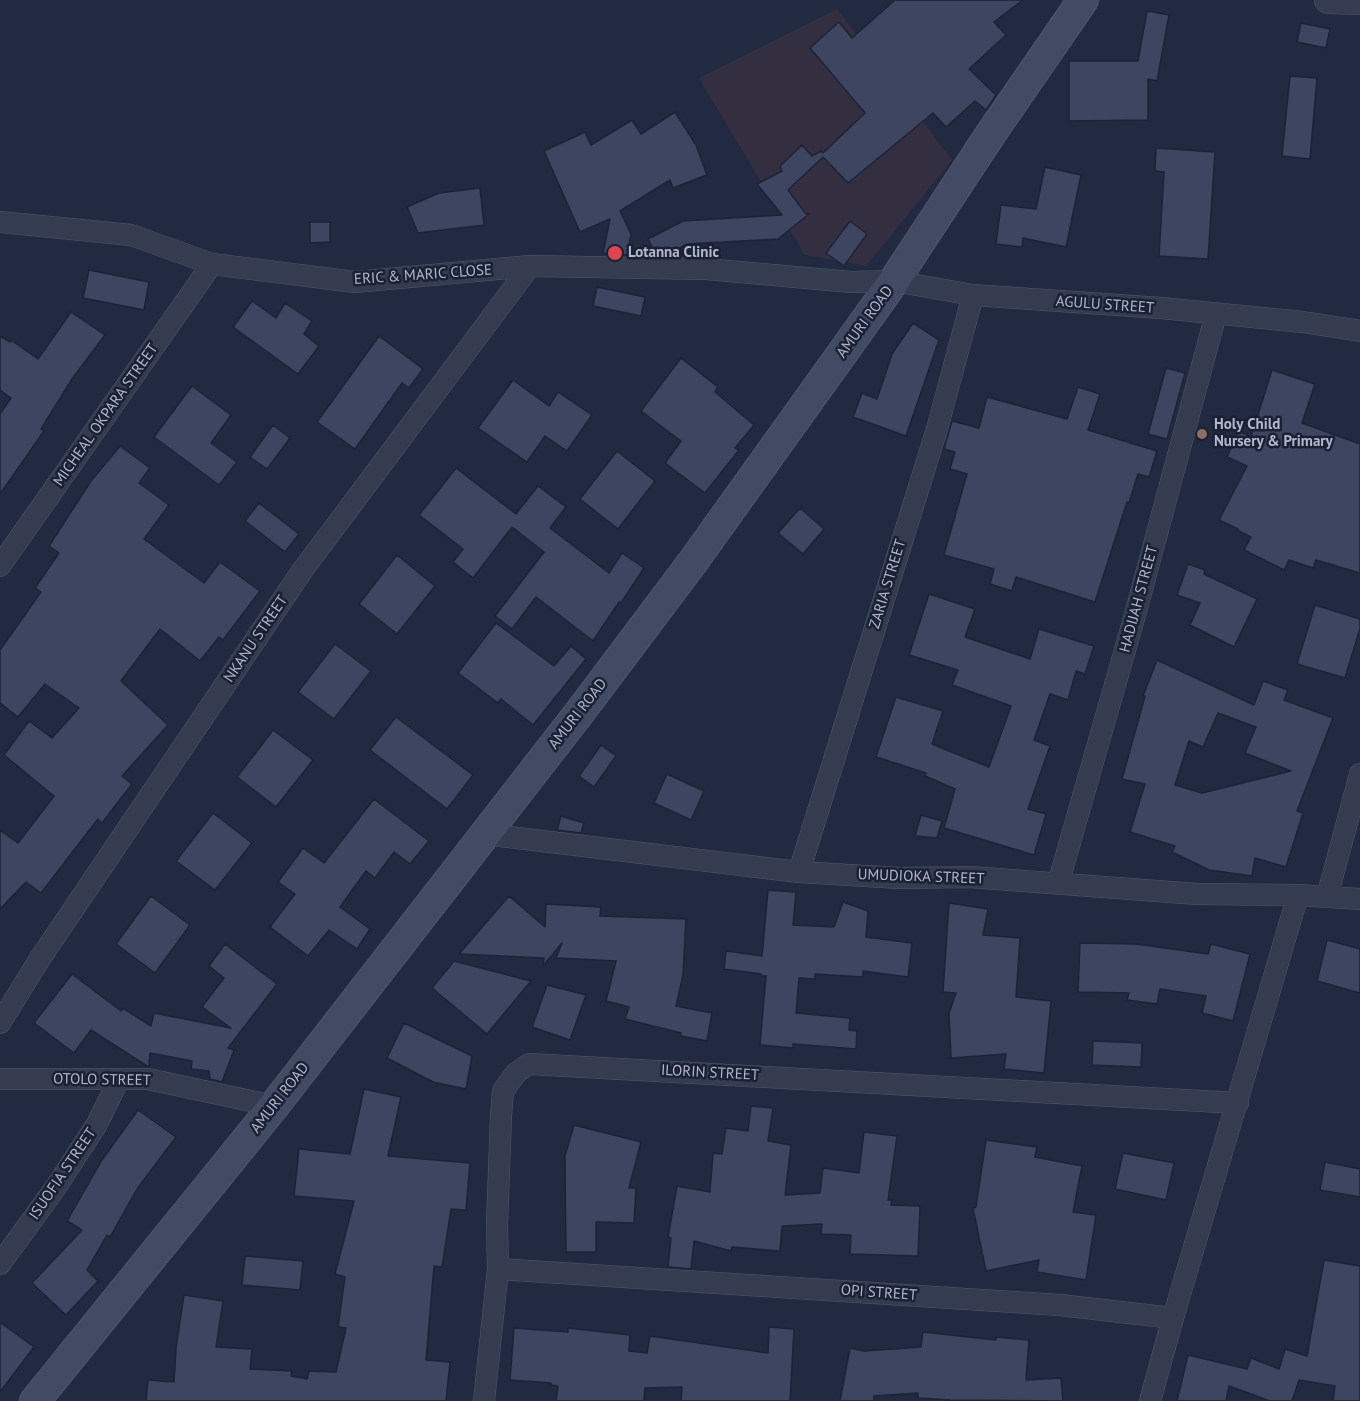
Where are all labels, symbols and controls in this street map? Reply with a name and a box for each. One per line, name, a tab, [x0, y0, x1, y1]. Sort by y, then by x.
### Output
marker: Lotanna Clinic	[606, 244, 624, 262]
place label: Lotanna Clinic	[628, 244, 719, 262]
street label: ERIC & MARIC CLOSE	[353, 261, 493, 289]
street label: AMURI ROAD	[833, 283, 897, 361]
street label: AGULU STREET	[1055, 293, 1155, 317]
street label: MICHEAL OKPARA STREET	[50, 340, 162, 490]
place label: Holy Child Nursery & Primary	[1214, 416, 1333, 451]
marker: Holy Child Nursery & Primary	[1195, 427, 1209, 441]
street label: ZARIA STREET	[866, 537, 910, 631]
street label: HADIJAH STREET	[1116, 544, 1162, 654]
street label: NKANU STREET	[220, 592, 292, 686]
street label: AMURI ROAD	[545, 675, 611, 753]
street label: UMUDIOKA STREET	[857, 866, 985, 888]
street label: AMURI ROAD	[247, 1059, 313, 1137]
street label: ILORIN STREET	[660, 1061, 760, 1085]
street label: OTOLO STREET	[53, 1070, 151, 1090]
street label: ISUOFIA STREET	[26, 1125, 100, 1223]
street label: OPI STREET	[840, 1281, 918, 1305]

